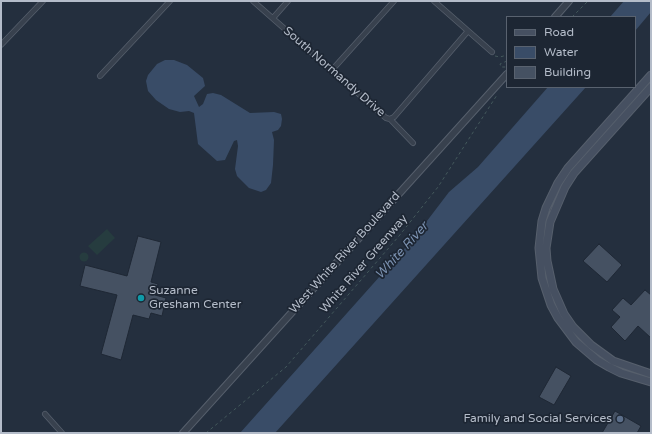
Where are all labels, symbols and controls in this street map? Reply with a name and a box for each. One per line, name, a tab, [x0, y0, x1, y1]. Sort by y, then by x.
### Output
legend	[506, 16, 636, 88]
street label: South Normandy Drive	[280, 24, 388, 120]
text: Road	[544, 25, 574, 39]
text: Water	[544, 45, 578, 59]
text: Building	[544, 65, 591, 79]
street label: West White River Boulevard	[287, 189, 403, 317]
street label: White River Greenway	[317, 212, 411, 316]
water label: White River	[372, 219, 432, 283]
place label: Suzanne Gresham Center	[149, 284, 241, 312]
marker: Suzanne Gresham Center	[136, 293, 146, 303]
place label: Family and Social Services	[464, 412, 612, 426]
marker: Family and Social Services	[615, 414, 625, 424]

